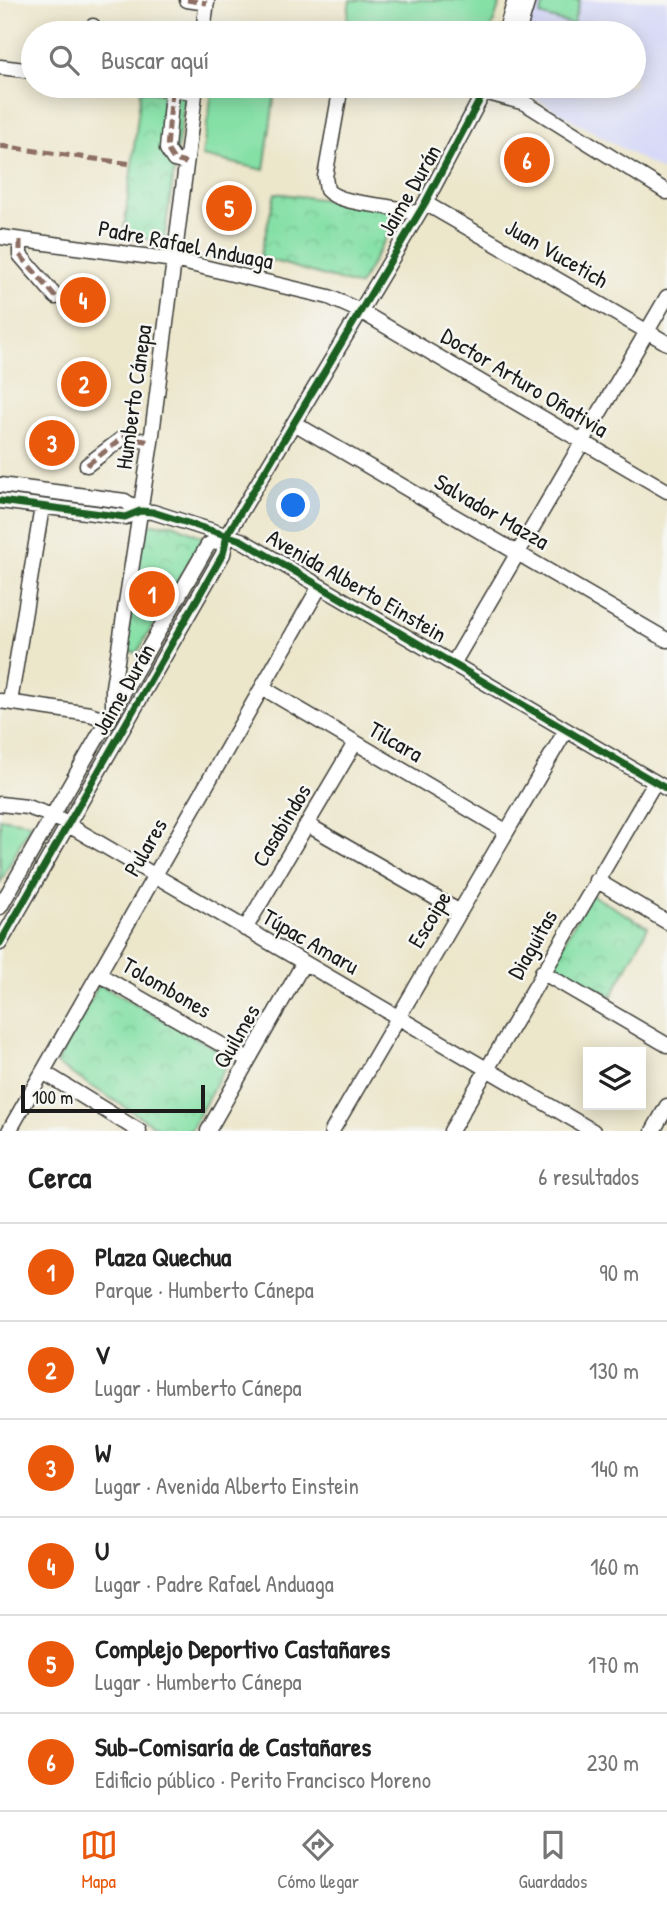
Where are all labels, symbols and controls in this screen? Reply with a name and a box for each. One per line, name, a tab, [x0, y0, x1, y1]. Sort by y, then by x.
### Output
search box	[21, 21, 646, 98]
icon: search	[45, 41, 83, 79]
text: Buscar aquí	[101, 42, 209, 77]
pin: 6	[504, 134, 550, 186]
street label: Jaime Durán	[370, 138, 448, 242]
pin: 5	[206, 182, 252, 234]
street label: Juan Vucetich	[500, 211, 615, 295]
street label: Padre Rafael Anduaga	[96, 212, 276, 276]
pin: 4	[60, 274, 106, 326]
street label: Doctor Arturo Oñativia	[436, 320, 614, 444]
street label: Humberto Cánepa	[108, 323, 158, 471]
pin: 2	[61, 358, 107, 410]
pin: 3	[29, 417, 75, 469]
street label: Salvador Mazza	[429, 466, 555, 556]
your location	[276, 488, 310, 522]
street label: Avenida Alberto Einstein	[261, 521, 453, 649]
pin: 1	[129, 568, 175, 620]
street label: Jaime Durán	[84, 637, 162, 741]
street label: Tilcara	[363, 713, 429, 769]
street label: Casabindos	[244, 778, 318, 872]
street label: Pulares	[116, 812, 174, 882]
street label: Escoipe	[400, 885, 458, 953]
street label: Túpac Amaru	[257, 901, 365, 981]
street label: Diaguitas	[500, 903, 564, 984]
street label: Tolombones	[117, 949, 217, 1025]
street label: Quilmes	[205, 998, 267, 1074]
map controls	[583, 1047, 646, 1110]
button: layers	[583, 1047, 646, 1110]
scale bar	[21, 1082, 205, 1114]
text: 100 m	[32, 1084, 73, 1110]
text: Cerca	[28, 1157, 91, 1197]
text: 6 resultados	[538, 1161, 639, 1192]
text: Plaza Quechua	[95, 1239, 231, 1274]
text: 1	[47, 1257, 55, 1288]
text: 90 m	[599, 1257, 639, 1288]
text: Parque · Humberto Cánepa	[95, 1274, 314, 1305]
text: V	[95, 1337, 110, 1372]
text: 2	[46, 1355, 56, 1386]
text: 130 m	[589, 1355, 639, 1386]
text: Lugar · Humberto Cánepa	[95, 1372, 302, 1403]
text: W	[95, 1435, 111, 1470]
text: 3	[46, 1453, 56, 1484]
text: 140 m	[591, 1453, 639, 1484]
text: Lugar · Avenida Alberto Einstein	[95, 1470, 359, 1501]
text: U	[95, 1533, 109, 1568]
text: 4	[47, 1551, 55, 1582]
text: 160 m	[590, 1551, 639, 1582]
text: Lugar · Padre Rafael Anduaga	[95, 1568, 334, 1599]
text: Complejo Deportivo Castañares	[95, 1631, 390, 1666]
text: 5	[46, 1649, 56, 1680]
text: 170 m	[588, 1649, 639, 1680]
text: Lugar · Humberto Cánepa	[95, 1666, 302, 1697]
text: Sub-Comisaría de Castañares	[95, 1729, 371, 1764]
text: 6	[46, 1747, 56, 1778]
text: 230 m	[587, 1747, 639, 1778]
text: Edificio público · Perito Francisco Moreno	[95, 1764, 431, 1795]
tab: Mapa	[80, 1826, 118, 1894]
tab: Cómo llegar	[277, 1826, 359, 1894]
tab: Guardados	[519, 1826, 587, 1894]

